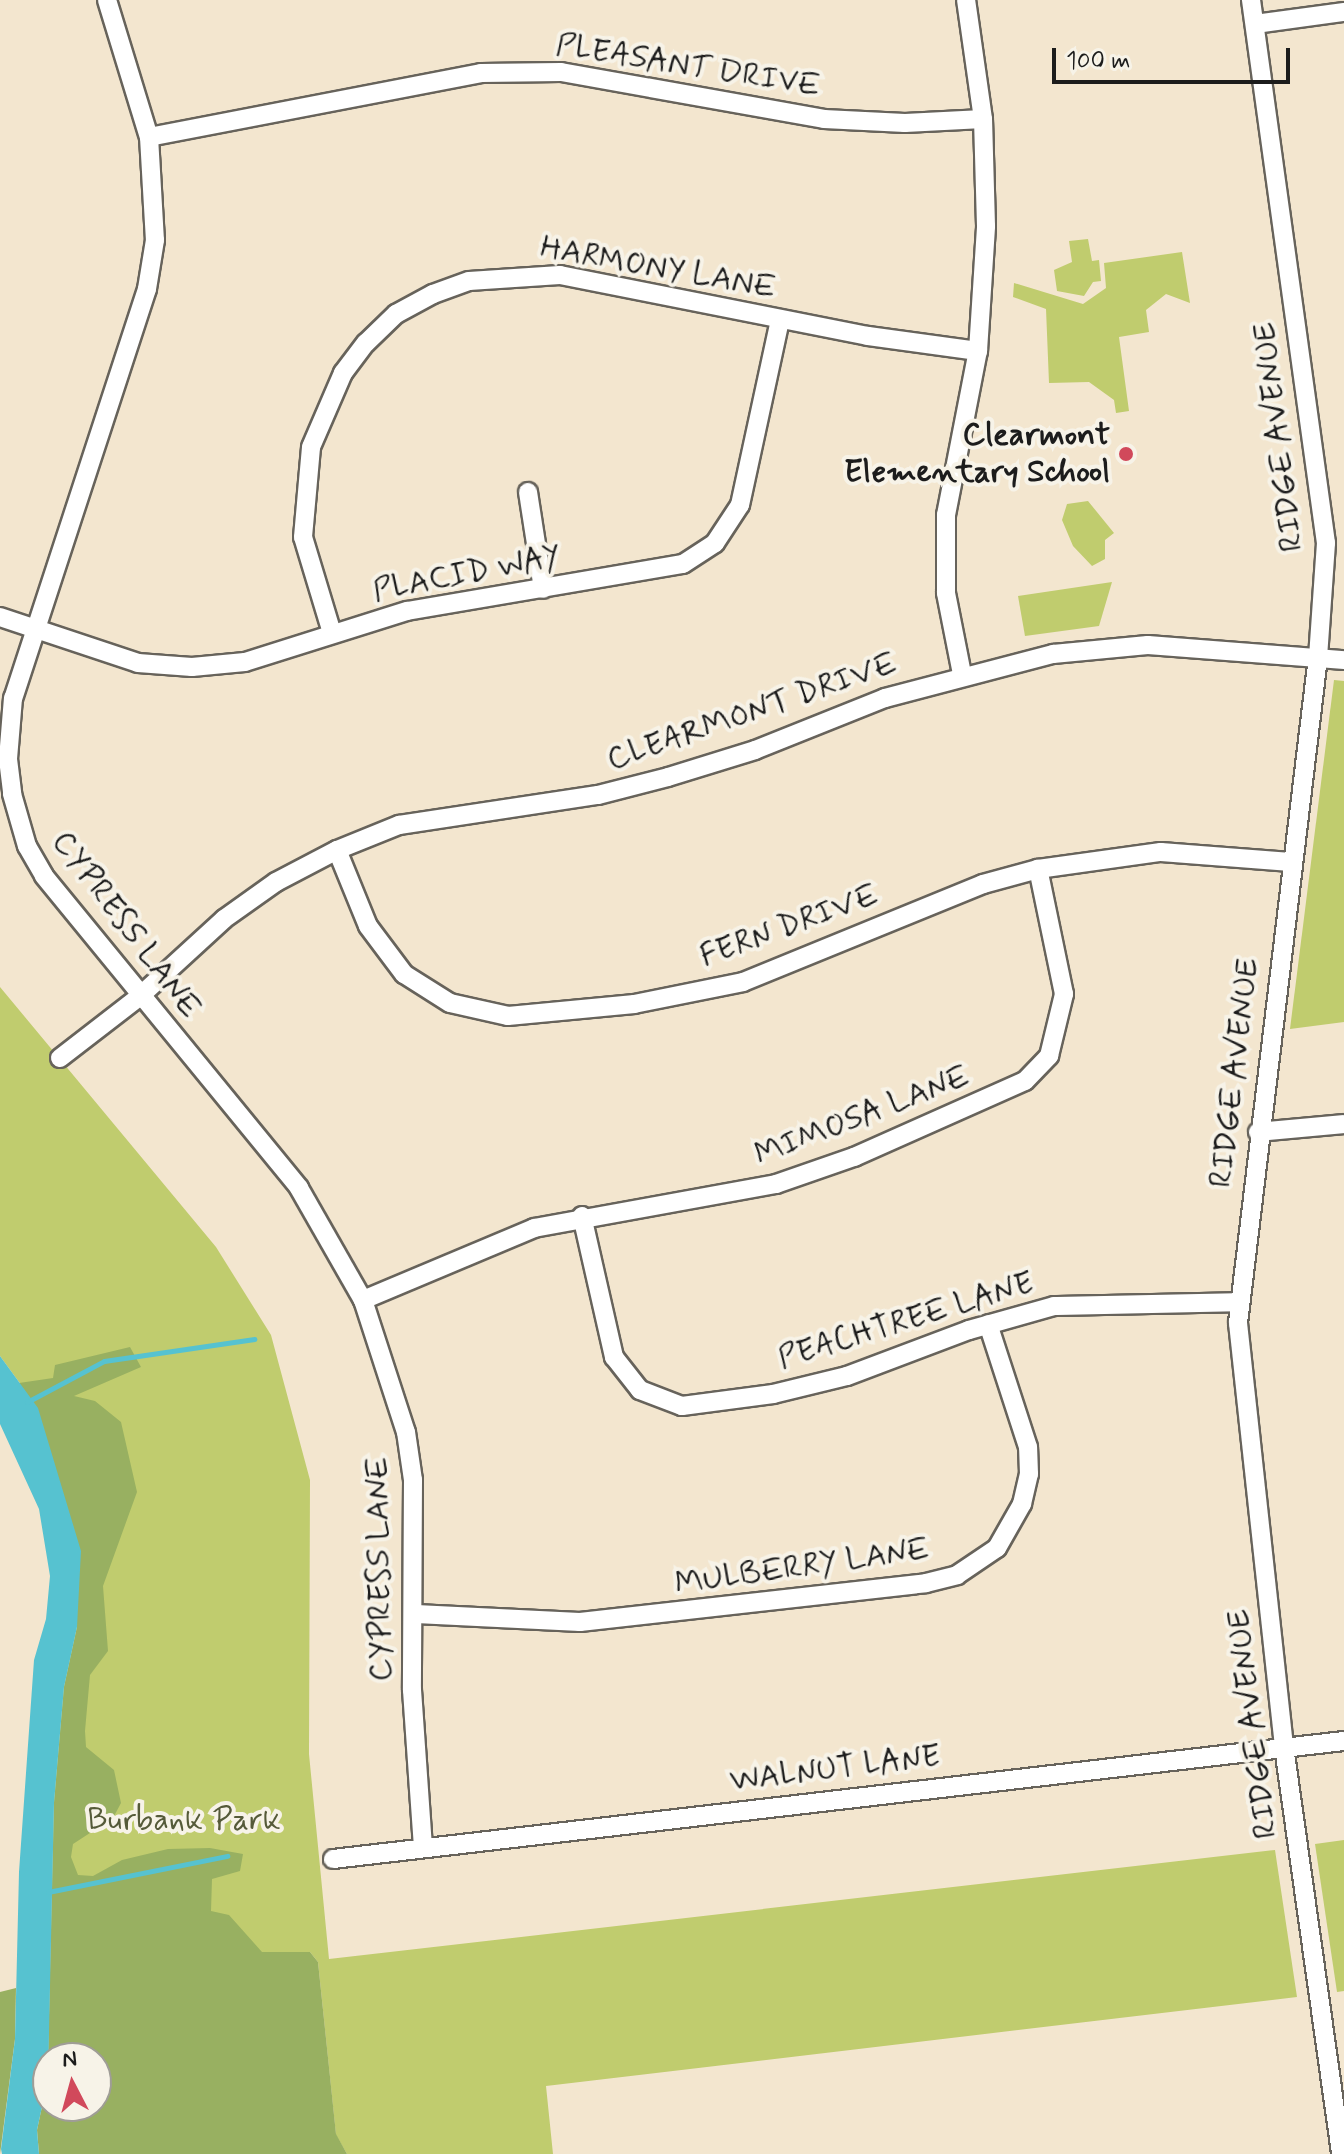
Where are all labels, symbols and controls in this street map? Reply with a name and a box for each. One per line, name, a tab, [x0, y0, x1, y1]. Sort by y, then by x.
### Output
street label: PLEASANT DRIVE	[552, 26, 824, 106]
scale bar	[1056, 32, 1294, 82]
text: 100 m	[1066, 46, 1130, 77]
street label: HARMONY LANE	[537, 228, 779, 308]
street label: RIDGE AVENUE	[1246, 318, 1312, 556]
place label: Clearmont Elementary School	[844, 417, 1110, 492]
marker: Clearmont Elementary School	[1117, 445, 1135, 463]
street label: PLACID WAY	[369, 537, 565, 611]
street label: CLEARMONT DRIVE	[602, 644, 902, 780]
street label: CYPRESS LANE	[43, 824, 209, 1026]
street label: FERN DRIVE	[695, 876, 883, 976]
street label: RIDGE AVENUE	[1202, 954, 1268, 1192]
street label: MIMOSA LANE	[749, 1057, 975, 1175]
street label: PEACHTREE LANE	[772, 1263, 1040, 1379]
street label: CYPRESS LANE	[359, 1456, 401, 1682]
street label: MULBERRY LANE	[672, 1530, 932, 1604]
street label: RIDGE AVENUE	[1220, 1605, 1286, 1843]
street label: WALNUT LANE	[724, 1737, 946, 1801]
park label: Burbank Park	[90, 1801, 278, 1839]
north arrow	[32, 2042, 112, 2122]
text: N	[61, 2045, 78, 2075]

